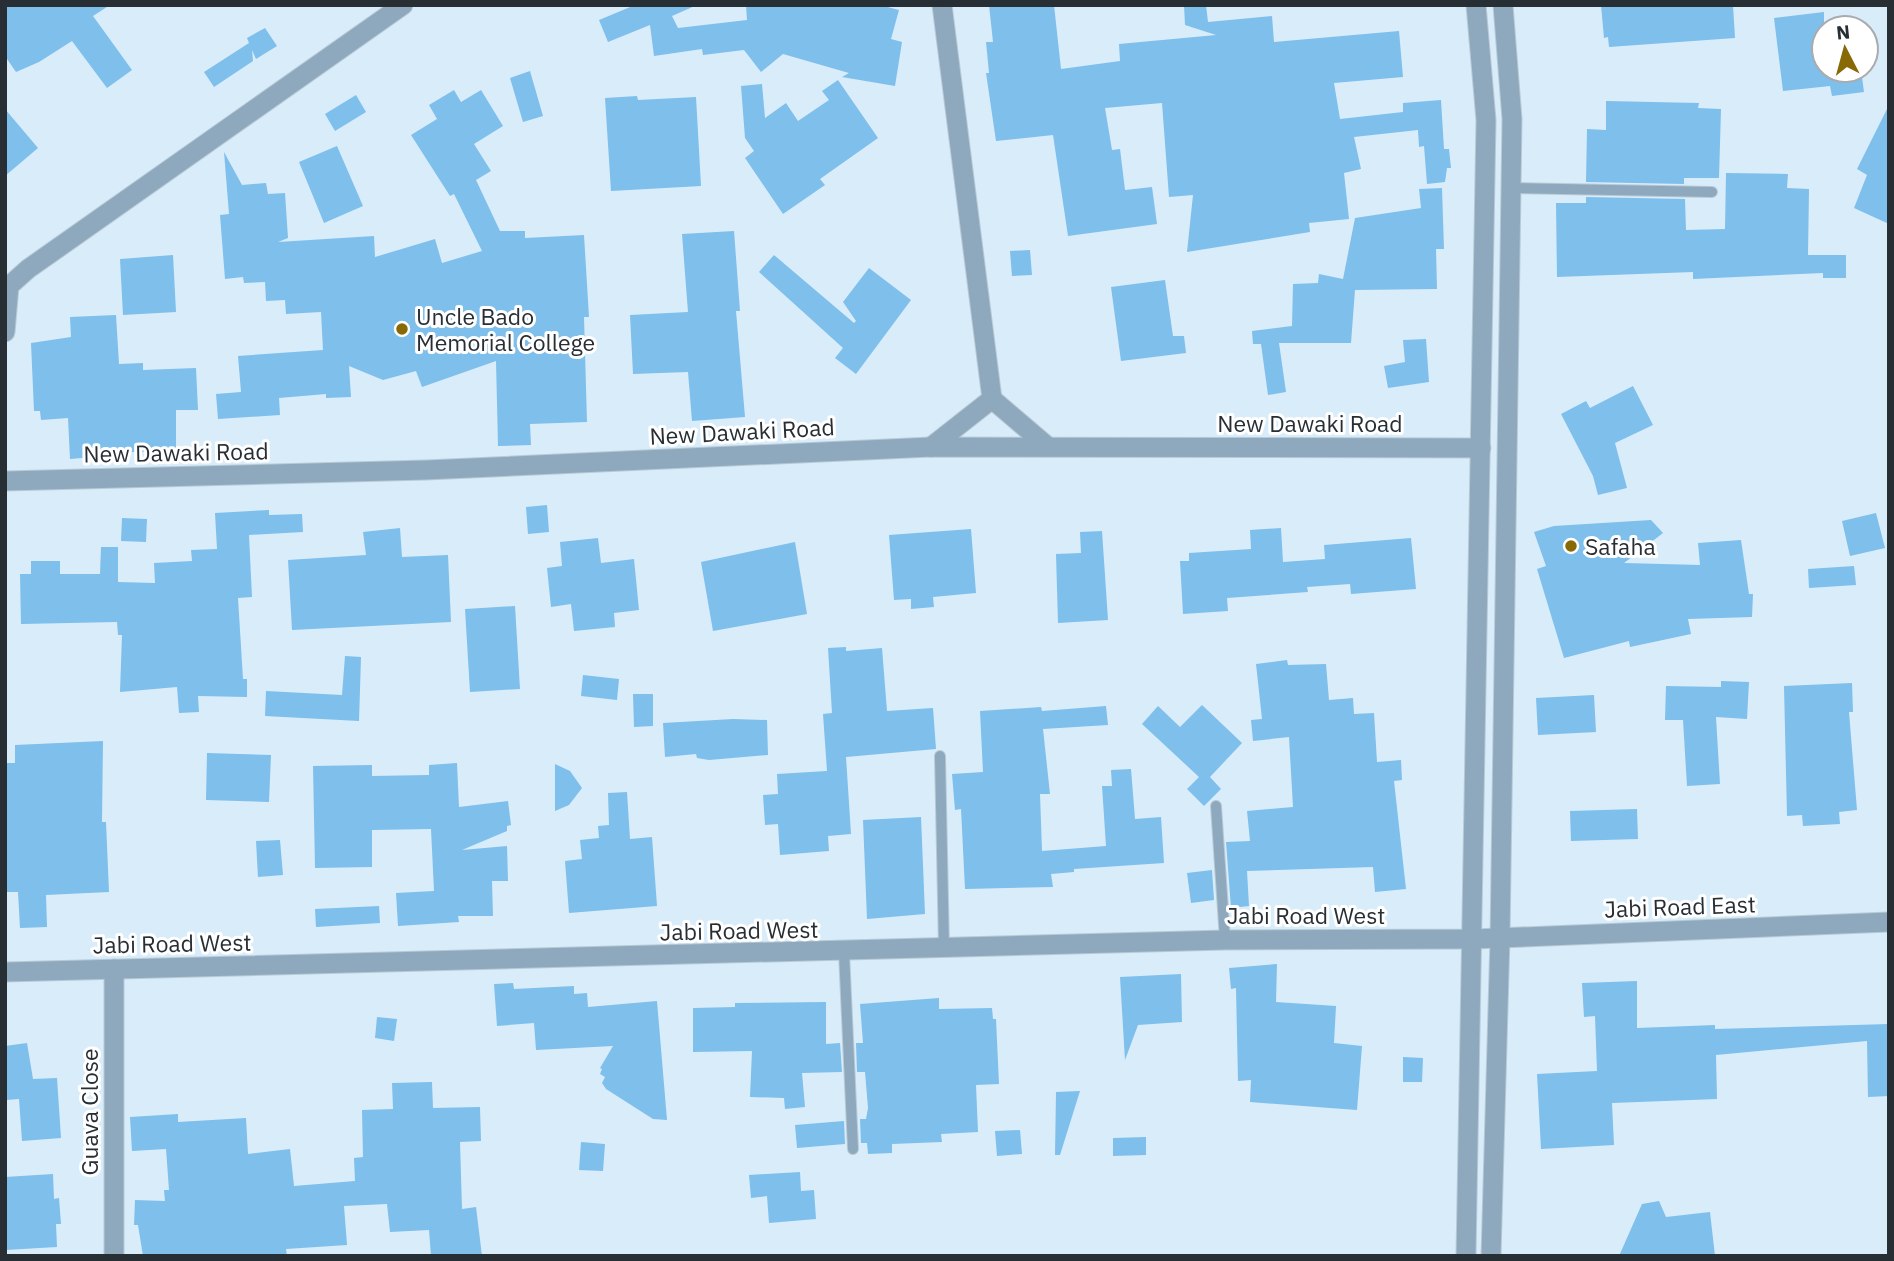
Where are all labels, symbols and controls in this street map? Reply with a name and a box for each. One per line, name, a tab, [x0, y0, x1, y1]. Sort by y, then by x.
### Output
north arrow	[1810, 14, 1880, 84]
text: N	[1835, 19, 1851, 45]
place label: Uncle Bado Memorial College	[416, 301, 595, 357]
marker: Uncle Bado Memorial College	[394, 321, 410, 337]
street label: New Dawaki Road	[1217, 408, 1403, 438]
street label: New Dawaki Road	[649, 411, 835, 451]
street label: New Dawaki Road	[83, 435, 269, 469]
place label: Safaha	[1585, 531, 1656, 561]
marker: Safaha	[1563, 538, 1579, 554]
street label: Jabi Road East	[1604, 888, 1756, 924]
street label: Jabi Road West	[1227, 900, 1385, 930]
street label: Jabi Road West	[659, 914, 819, 946]
street label: Jabi Road West	[92, 927, 252, 959]
street label: Guava Close	[74, 1048, 104, 1176]

